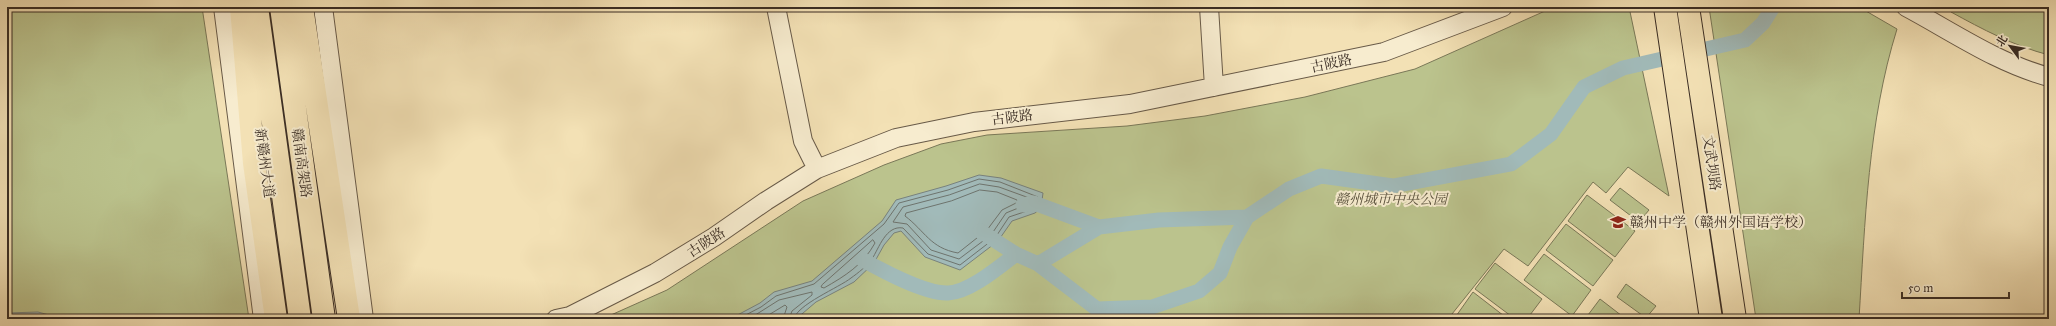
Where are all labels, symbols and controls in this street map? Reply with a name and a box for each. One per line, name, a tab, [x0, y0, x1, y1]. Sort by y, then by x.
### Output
north arrow	[1990, 26, 2030, 66]
text: 北	[1994, 33, 2010, 49]
street label: 古陂路	[1309, 51, 1353, 76]
street label: 古陂路	[990, 107, 1034, 128]
street label: 新赣州大道	[251, 127, 278, 199]
street label: 赣南高架路	[288, 127, 315, 199]
street label: 文武坝路	[1699, 134, 1724, 192]
park label: 赣州城市中央公园	[1335, 191, 1449, 208]
school or university icon: 赣州中学（赣州外国语学校）	[1609, 213, 1627, 231]
place label: 赣州中学（赣州外国语学校）	[1630, 214, 1812, 231]
street label: 古陂路	[684, 224, 729, 261]
scale bar	[1902, 274, 2009, 300]
text: 50 m	[1908, 281, 1933, 295]

